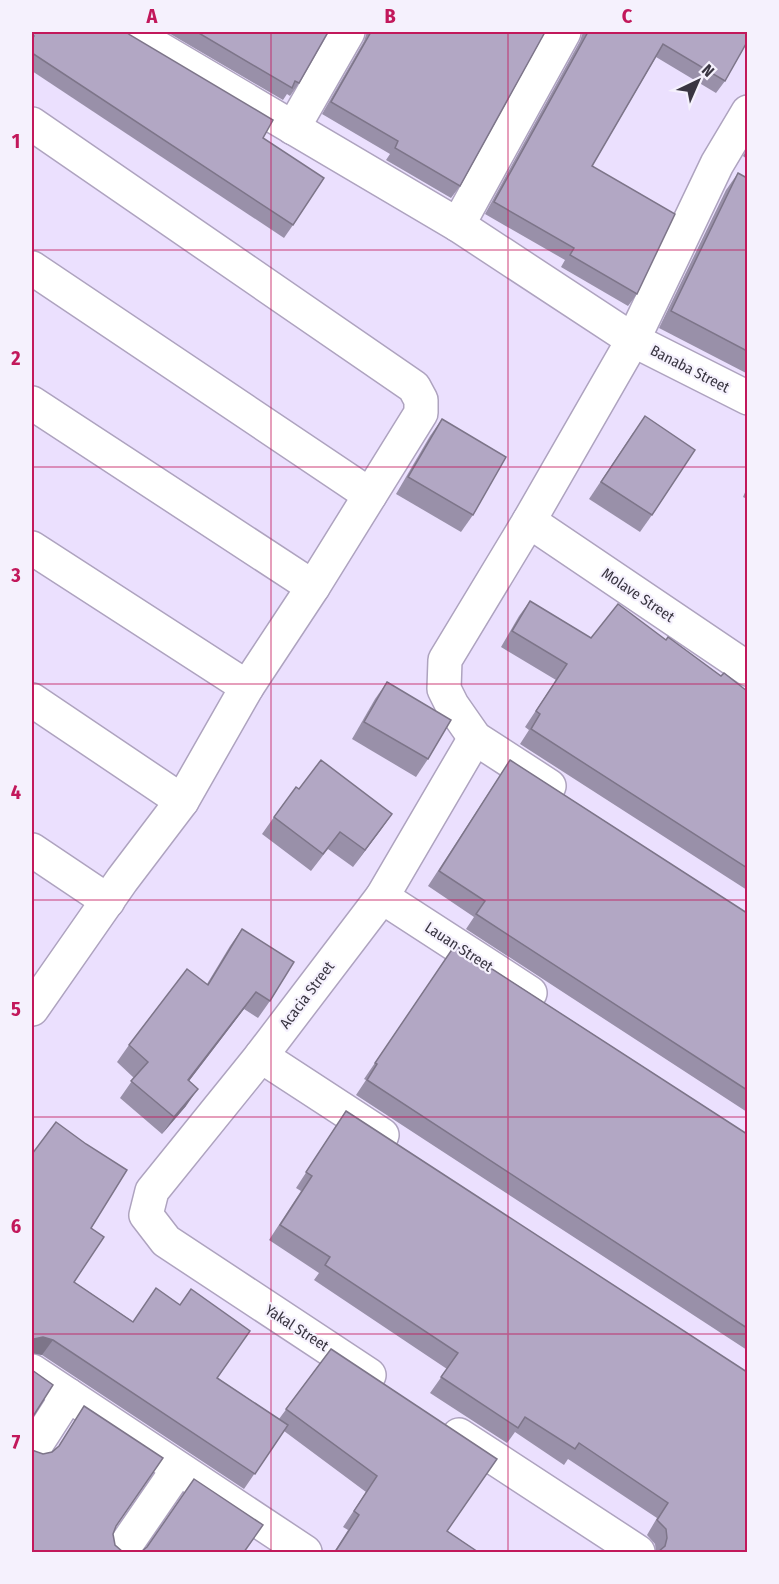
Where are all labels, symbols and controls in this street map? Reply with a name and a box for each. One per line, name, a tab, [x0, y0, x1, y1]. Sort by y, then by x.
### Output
text: A	[146, 4, 159, 28]
text: B	[384, 4, 396, 28]
text: C	[622, 4, 633, 28]
north arrow	[668, 51, 728, 111]
text: N	[698, 60, 718, 81]
text: 1	[12, 129, 20, 153]
street label: Banaba Street	[647, 341, 733, 397]
text: 2	[10, 346, 21, 370]
text: 3	[10, 563, 21, 587]
street label: Molave Street	[598, 564, 678, 626]
text: 4	[11, 780, 21, 804]
street label: Lauan Street	[422, 918, 496, 976]
street label: Acacia Street	[276, 958, 338, 1032]
text: 5	[11, 997, 21, 1021]
text: 6	[11, 1214, 21, 1238]
street label: Yakal Street	[262, 1301, 332, 1355]
text: 7	[12, 1430, 21, 1454]

